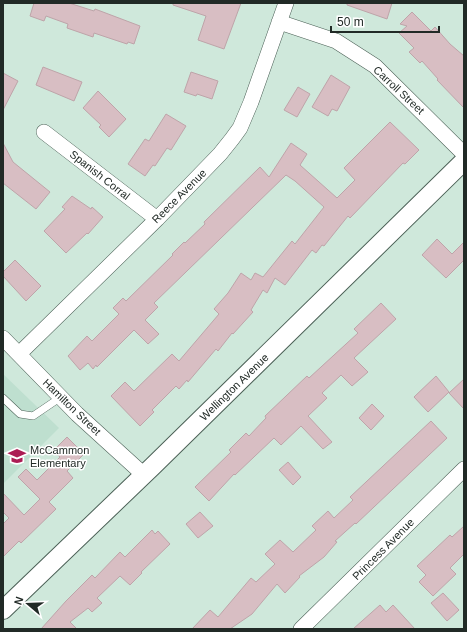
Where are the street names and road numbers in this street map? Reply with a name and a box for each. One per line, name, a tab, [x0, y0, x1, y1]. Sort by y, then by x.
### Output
street label: Carroll Street	[371, 64, 427, 116]
street label: Spanish Corral	[68, 148, 132, 202]
street label: Reece Avenue	[150, 167, 208, 225]
street label: Wellington Avenue	[197, 351, 271, 423]
street label: Hamilton Street	[41, 376, 103, 438]
street label: Princess Avenue	[350, 516, 416, 582]

